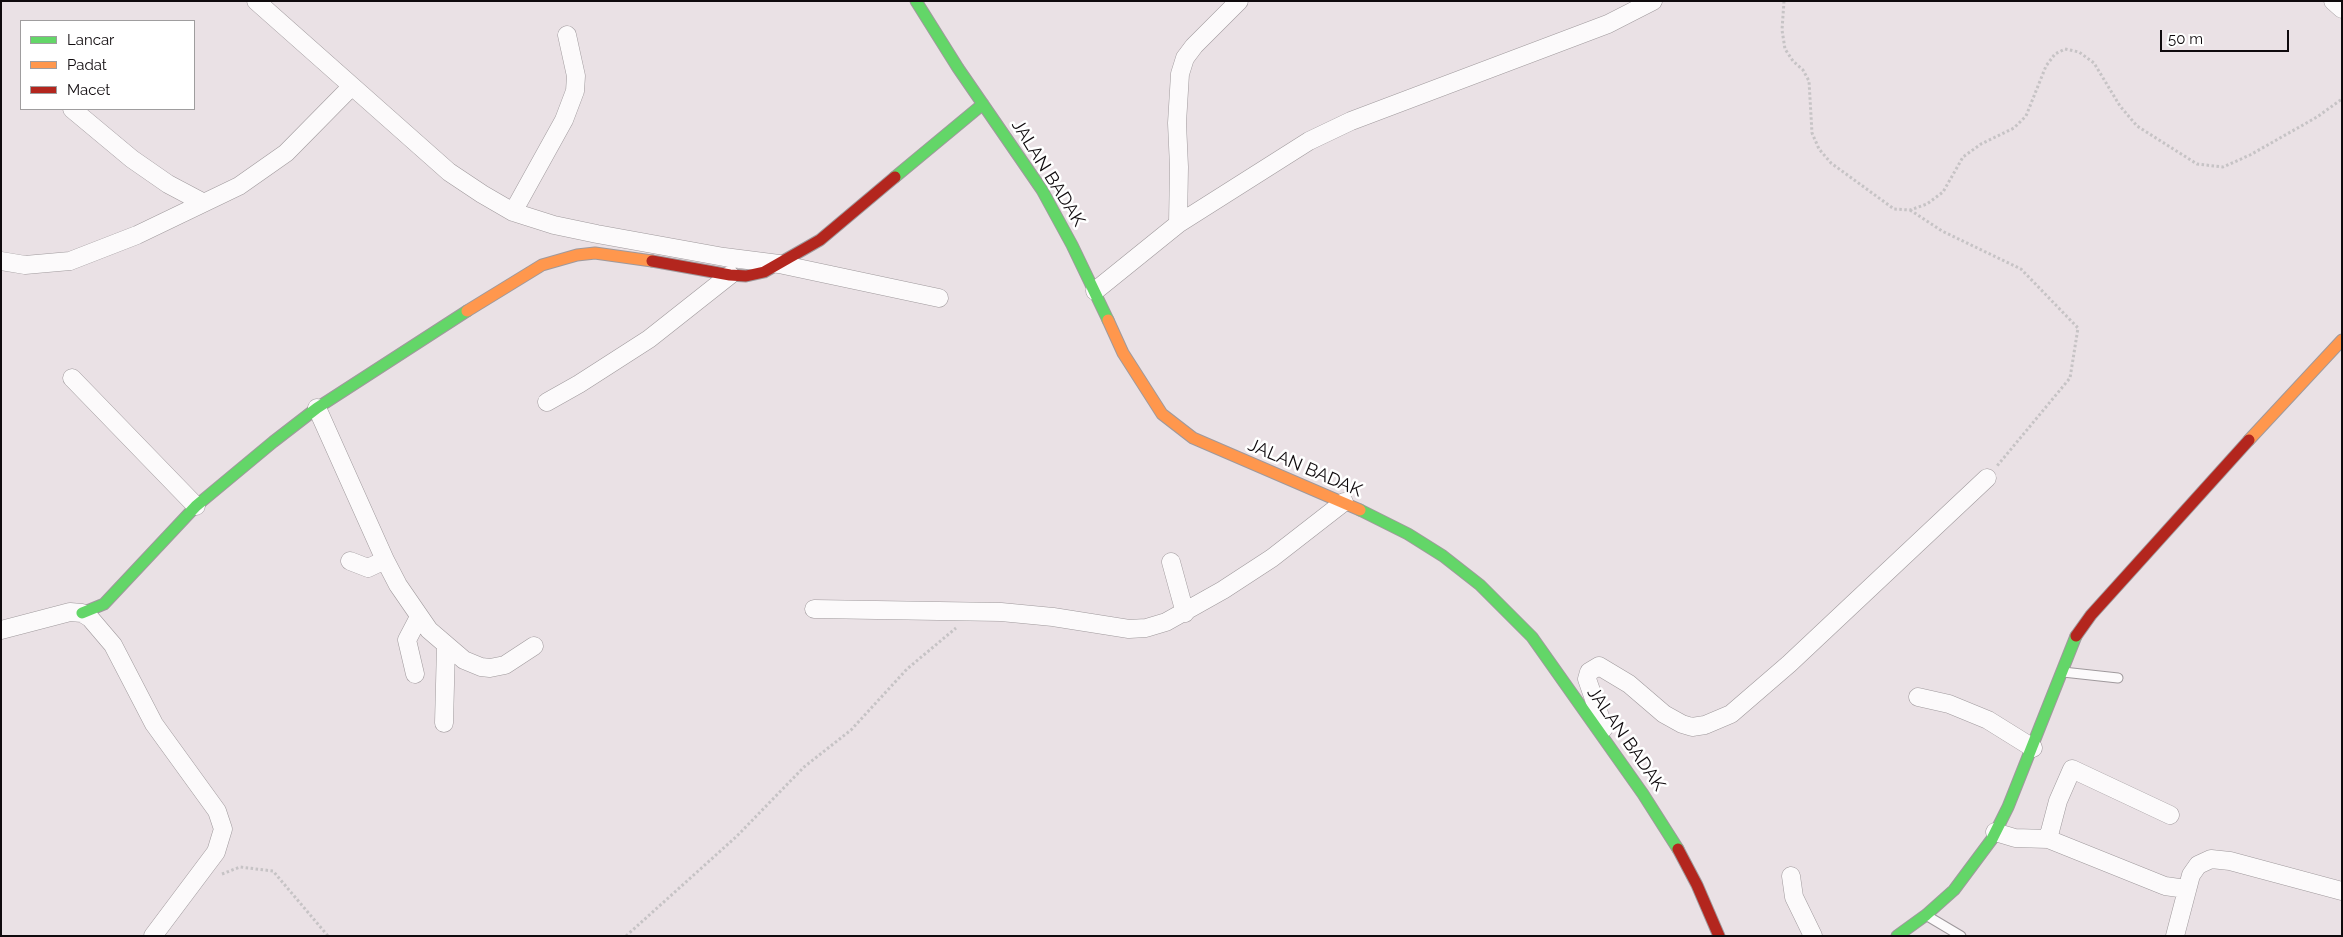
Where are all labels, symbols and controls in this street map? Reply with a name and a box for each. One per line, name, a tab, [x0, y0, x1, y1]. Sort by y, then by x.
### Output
legend	[20, 20, 195, 110]
scale bar	[2163, 20, 2292, 52]
text: 50 m	[2168, 30, 2203, 48]
text: Lancar	[67, 31, 114, 49]
text: Padat	[67, 56, 107, 74]
text: Macet	[67, 81, 110, 99]
street label: JALAN BADAK	[1007, 116, 1089, 230]
street label: JALAN BADAK	[1245, 434, 1365, 502]
street label: JALAN BADAK	[1582, 683, 1670, 795]

